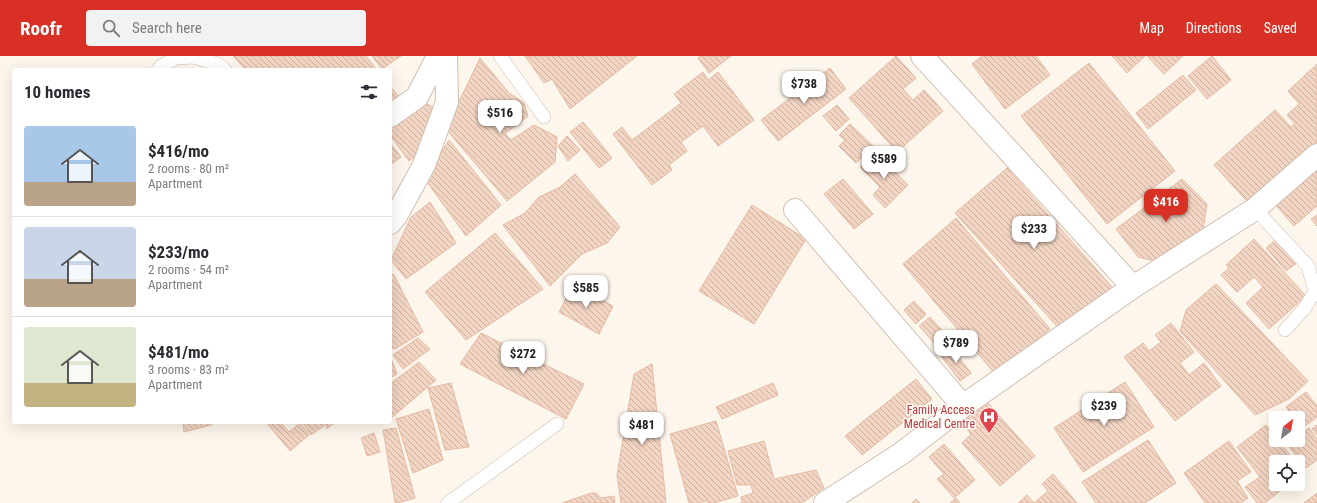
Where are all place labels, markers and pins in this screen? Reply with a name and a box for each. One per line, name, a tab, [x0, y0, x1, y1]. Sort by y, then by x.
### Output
pin: $738	[780, 71, 828, 105]
pin: $516	[476, 100, 524, 134]
pin: $589	[860, 146, 908, 180]
pin: $416	[1142, 189, 1190, 223]
pin: $233	[1010, 216, 1058, 250]
pin: $585	[562, 275, 610, 309]
pin: $789	[932, 330, 980, 364]
pin: $272	[499, 341, 547, 375]
pin: $239	[1080, 393, 1128, 427]
place label: Family Access Medical Centre	[904, 403, 975, 431]
hospital icon: Family Access Medical Centre	[978, 406, 1000, 434]
pin: $481	[618, 412, 666, 446]

